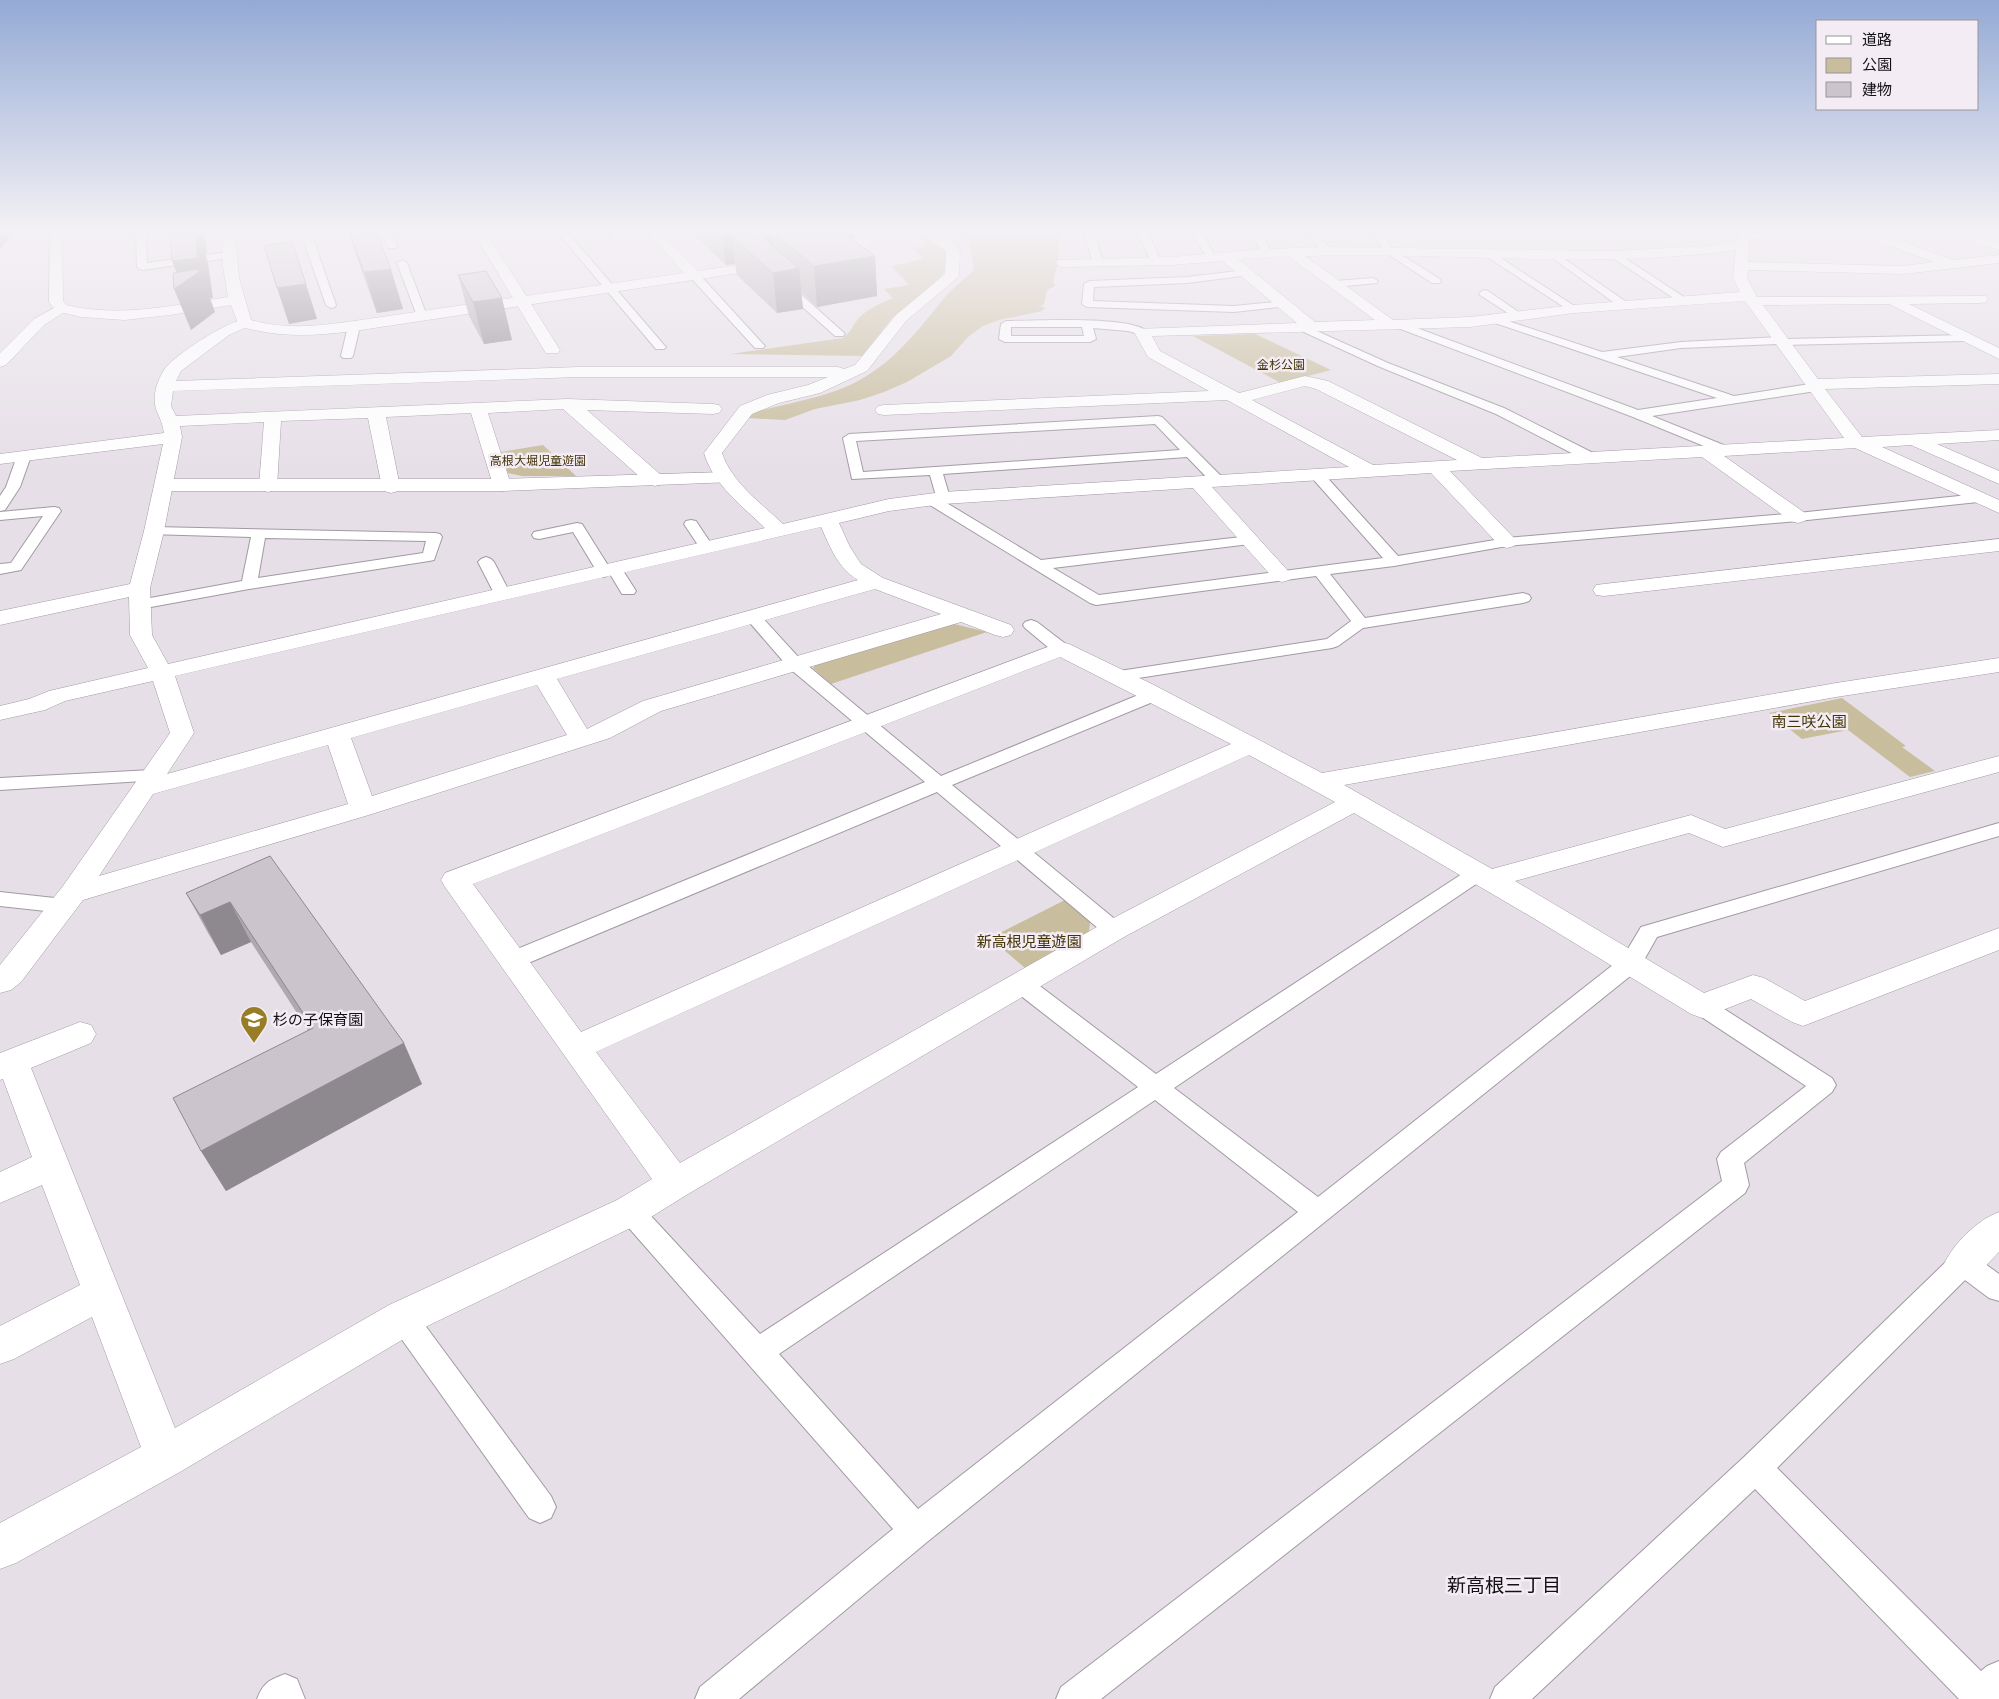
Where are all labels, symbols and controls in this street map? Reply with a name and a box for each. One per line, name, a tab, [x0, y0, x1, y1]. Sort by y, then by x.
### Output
legend	[1816, 20, 1979, 110]
text: 道路	[1862, 31, 1892, 49]
text: 公園	[1862, 56, 1892, 74]
text: 建物	[1862, 81, 1892, 99]
park label: 金杉公園	[1257, 358, 1305, 372]
park label: 高根大堀児童遊園	[490, 454, 586, 468]
park label: 南三咲公園	[1771, 713, 1847, 731]
park label: 新高根児童遊園	[976, 933, 1082, 951]
school or university icon: 杉の子保育園	[239, 1005, 269, 1044]
place label: 杉の子保育園	[273, 1011, 363, 1029]
district label: 新高根三丁目	[1447, 1574, 1561, 1597]

